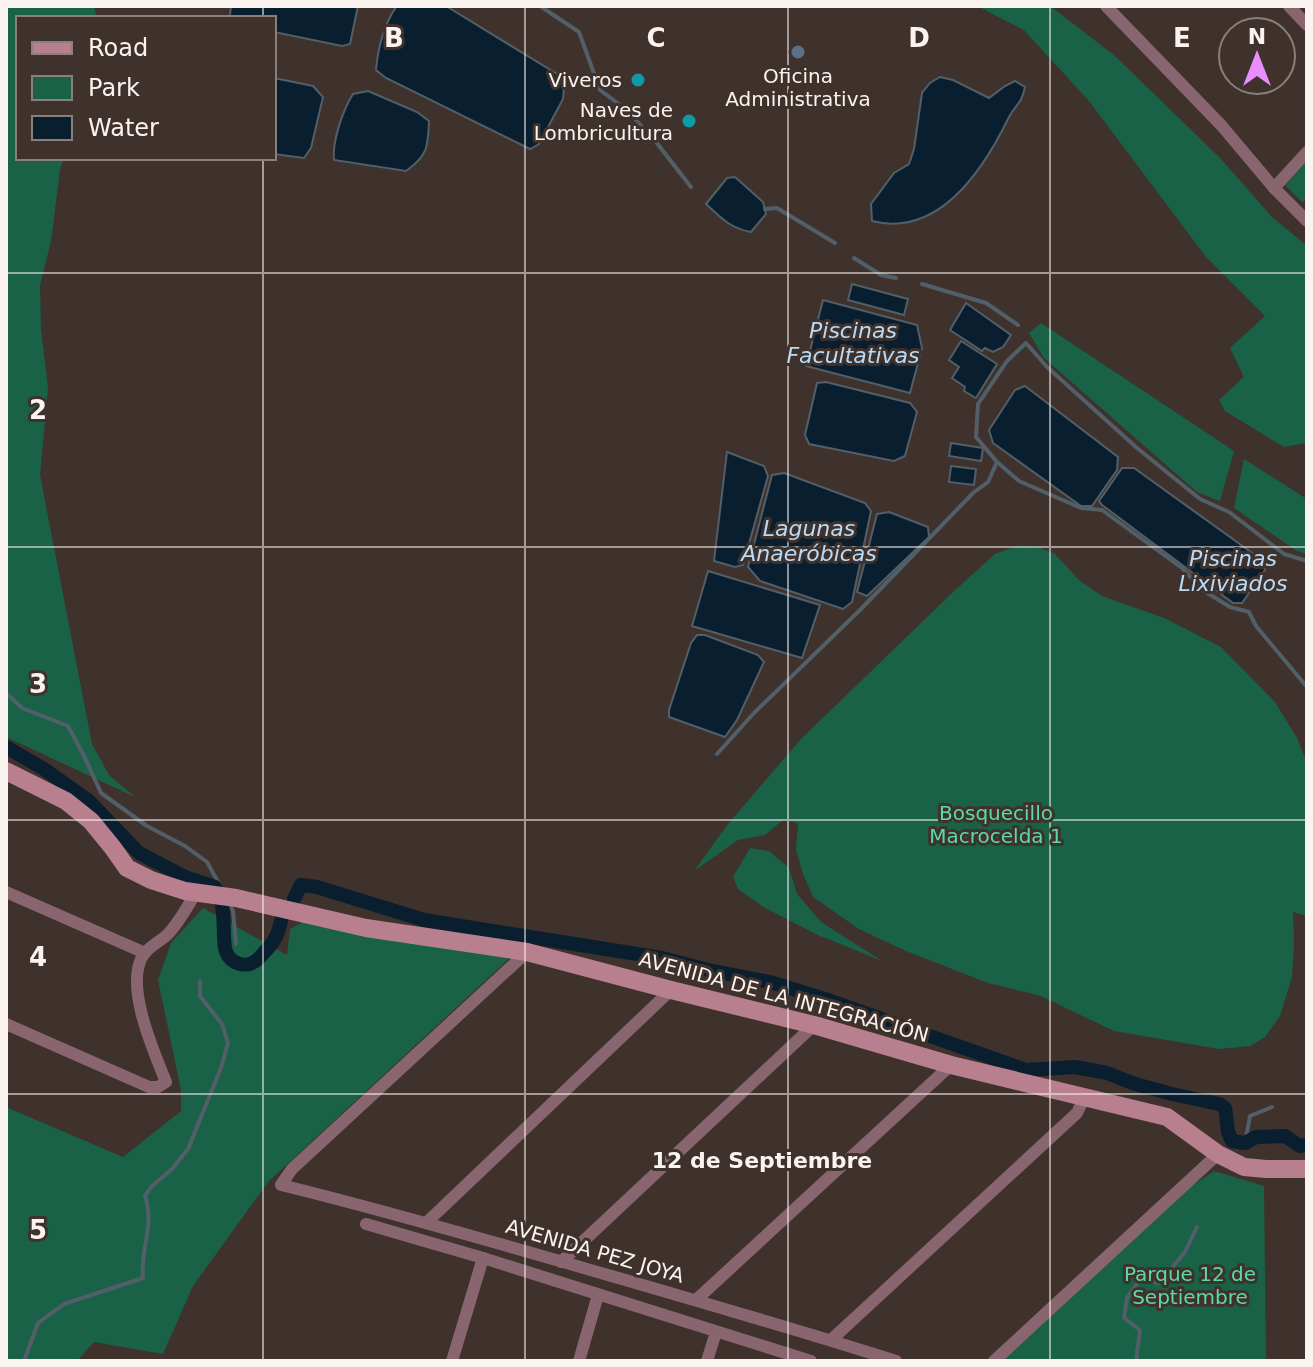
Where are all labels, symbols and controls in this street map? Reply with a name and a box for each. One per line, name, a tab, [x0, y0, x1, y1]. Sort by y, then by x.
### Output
legend	[16, 16, 276, 160]
north arrow	[1217, 16, 1297, 96]
text: B	[384, 23, 404, 53]
text: C	[646, 23, 666, 53]
text: D	[908, 23, 930, 53]
text: E	[1173, 23, 1191, 53]
text: N	[1248, 24, 1266, 49]
text: Road	[88, 34, 148, 62]
marker: Oficina Administrativa	[789, 43, 807, 61]
place label: Oficina Administrativa	[725, 64, 871, 111]
place label: Viveros	[549, 68, 622, 92]
marker: Viveros	[629, 71, 647, 89]
text: Park	[88, 74, 140, 102]
place label: Naves de Lombricultura	[534, 98, 673, 145]
marker: Naves de Lombricultura	[680, 112, 698, 130]
text: Water	[88, 114, 159, 142]
water label: Piscinas Facultativas	[786, 318, 920, 368]
text: 2	[29, 395, 47, 425]
water label: Lagunas Anaeróbicas	[739, 516, 877, 566]
water label: Piscinas Lixiviados	[1178, 546, 1288, 596]
text: 3	[29, 669, 47, 699]
park label: Bosquecillo Macrocelda 1	[929, 801, 1063, 848]
text: 4	[29, 942, 47, 972]
street label: AVENIDA DE LA INTEGRACIÓN	[637, 947, 931, 1047]
district label: 12 de Septiembre	[652, 1148, 872, 1173]
street label: AVENIDA PEZ JOYA	[503, 1214, 687, 1288]
text: 5	[29, 1215, 47, 1245]
park label: Parque 12 de Septiembre	[1124, 1262, 1256, 1309]

